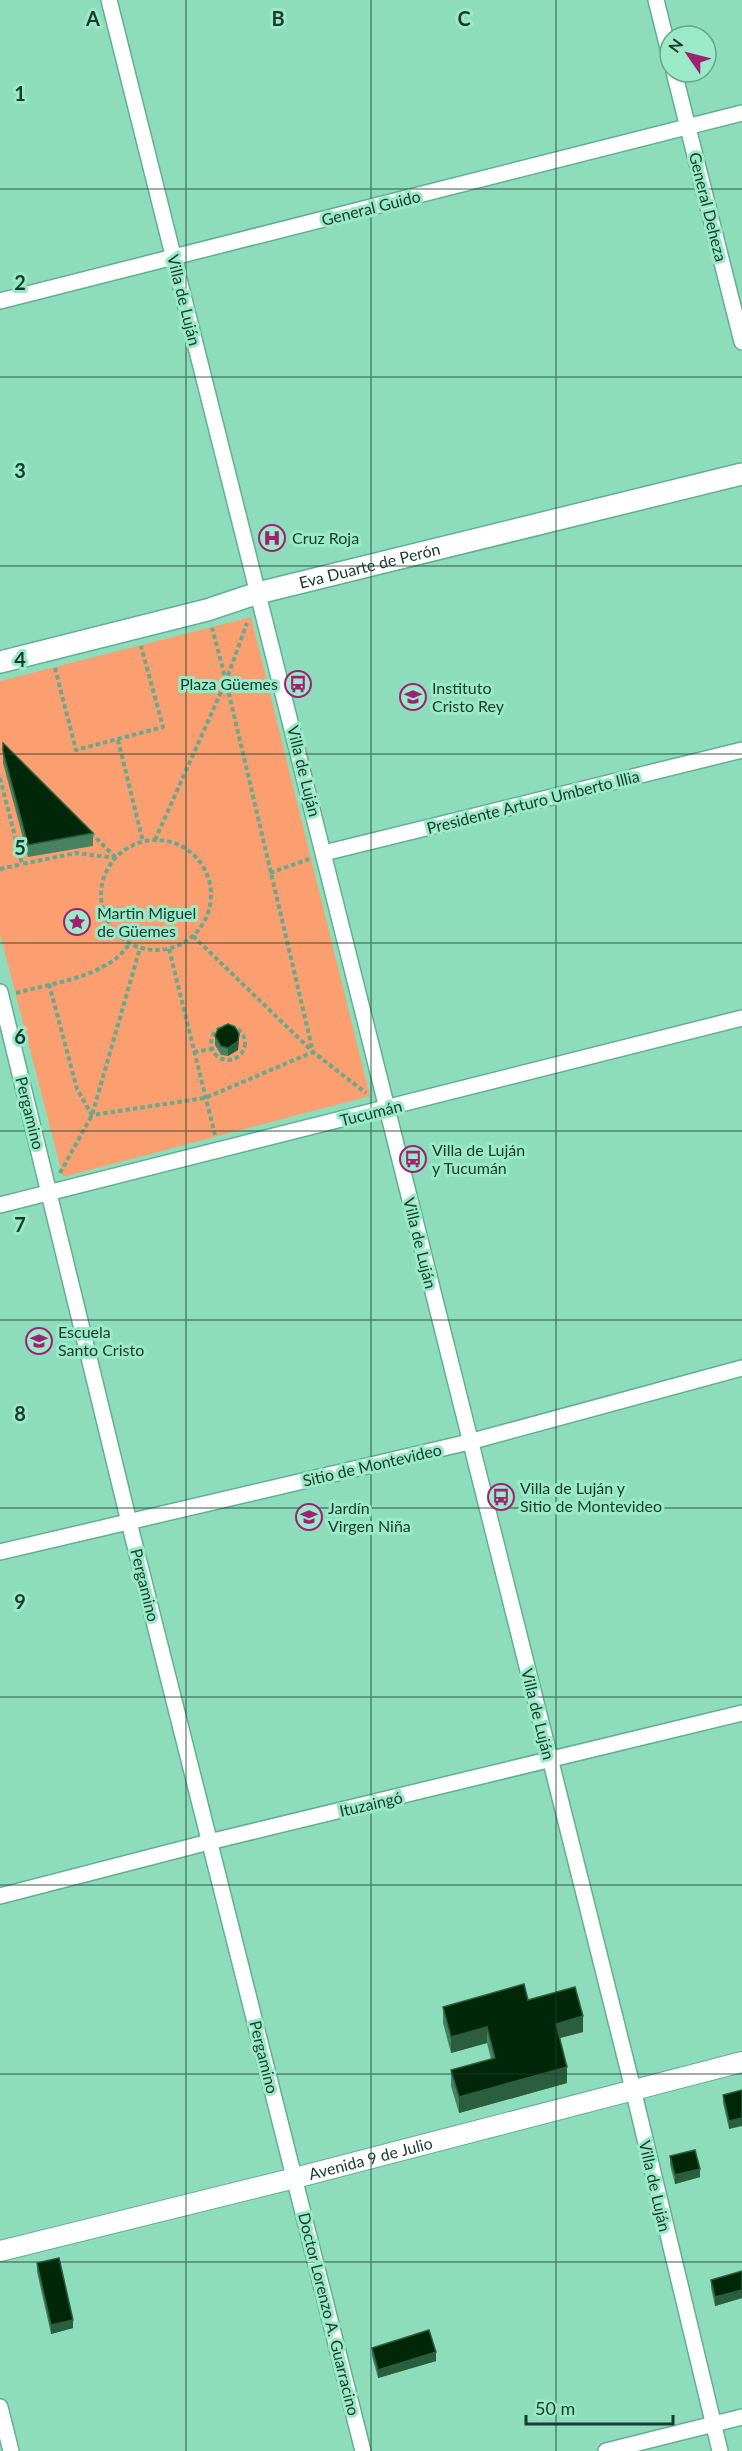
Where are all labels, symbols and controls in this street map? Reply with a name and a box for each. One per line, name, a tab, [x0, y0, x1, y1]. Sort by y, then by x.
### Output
text: A	[85, 6, 100, 30]
text: B	[271, 6, 285, 30]
text: C	[457, 6, 471, 30]
north arrow	[658, 24, 718, 84]
text: N	[664, 35, 687, 56]
text: 1	[14, 81, 26, 105]
street label: General Deheza	[686, 150, 731, 264]
street label: General Guido	[319, 186, 422, 229]
street label: Villa de Luján	[164, 252, 205, 347]
text: 2	[14, 270, 26, 294]
text: 3	[14, 458, 26, 482]
hospital icon: Cruz Roja	[257, 523, 287, 553]
place label: Cruz Roja	[292, 528, 359, 547]
street label: Eva Duarte de Perón	[297, 539, 442, 592]
text: 4	[14, 647, 26, 671]
bus stop icon: Plaza Güemes	[283, 669, 313, 699]
place label: Plaza Güemes	[180, 674, 278, 693]
place label: Instituto Cristo Rey	[432, 678, 505, 715]
school or university icon: Instituto Cristo Rey	[398, 682, 428, 712]
street label: Villa de Luján	[284, 723, 325, 818]
street label: Presidente Arturo Umberto Illia	[425, 766, 641, 837]
text: 5	[14, 835, 26, 859]
place label: Martin Miguel de Güemes	[97, 903, 196, 940]
place icon: Martin Miguel de Güemes	[62, 907, 92, 937]
text: 6	[14, 1024, 26, 1048]
street label: Pergamino	[12, 1074, 49, 1151]
street label: Tucumán	[338, 1096, 404, 1129]
place label: Villa de Luján y Tucumán	[432, 1140, 525, 1177]
bus stop icon: Villa de Luján y Tucumán	[398, 1144, 428, 1174]
street label: Villa de Luján	[400, 1195, 441, 1290]
text: 7	[14, 1212, 26, 1236]
place label: Escuela Santo Cristo	[58, 1322, 144, 1359]
school or university icon: Escuela Santo Cristo	[24, 1326, 54, 1356]
text: 8	[14, 1401, 26, 1425]
street label: Sitio de Montevideo	[301, 1439, 443, 1490]
place label: Villa de Luján y Sitio de Montevideo	[520, 1478, 662, 1515]
bus stop icon: Villa de Luján y Sitio de Montevideo	[486, 1482, 516, 1512]
place label: Jardín Virgen Niña	[328, 1498, 411, 1535]
school or university icon: Jardín Virgen Niña	[294, 1502, 324, 1532]
street label: Pergamino	[127, 1546, 164, 1623]
text: 9	[14, 1589, 26, 1613]
street label: Villa de Luján	[518, 1666, 559, 1761]
street label: Ituzaingó	[338, 1787, 404, 1820]
street label: Pergamino	[246, 2018, 283, 2095]
street label: Avenida 9 de Julio	[307, 2133, 434, 2183]
street label: Villa de Luján	[636, 2138, 675, 2233]
street label: Doctor Lorenzo A. Guarracino	[295, 2210, 364, 2417]
scale bar	[526, 2388, 673, 2426]
text: 50 m	[535, 2397, 575, 2419]

